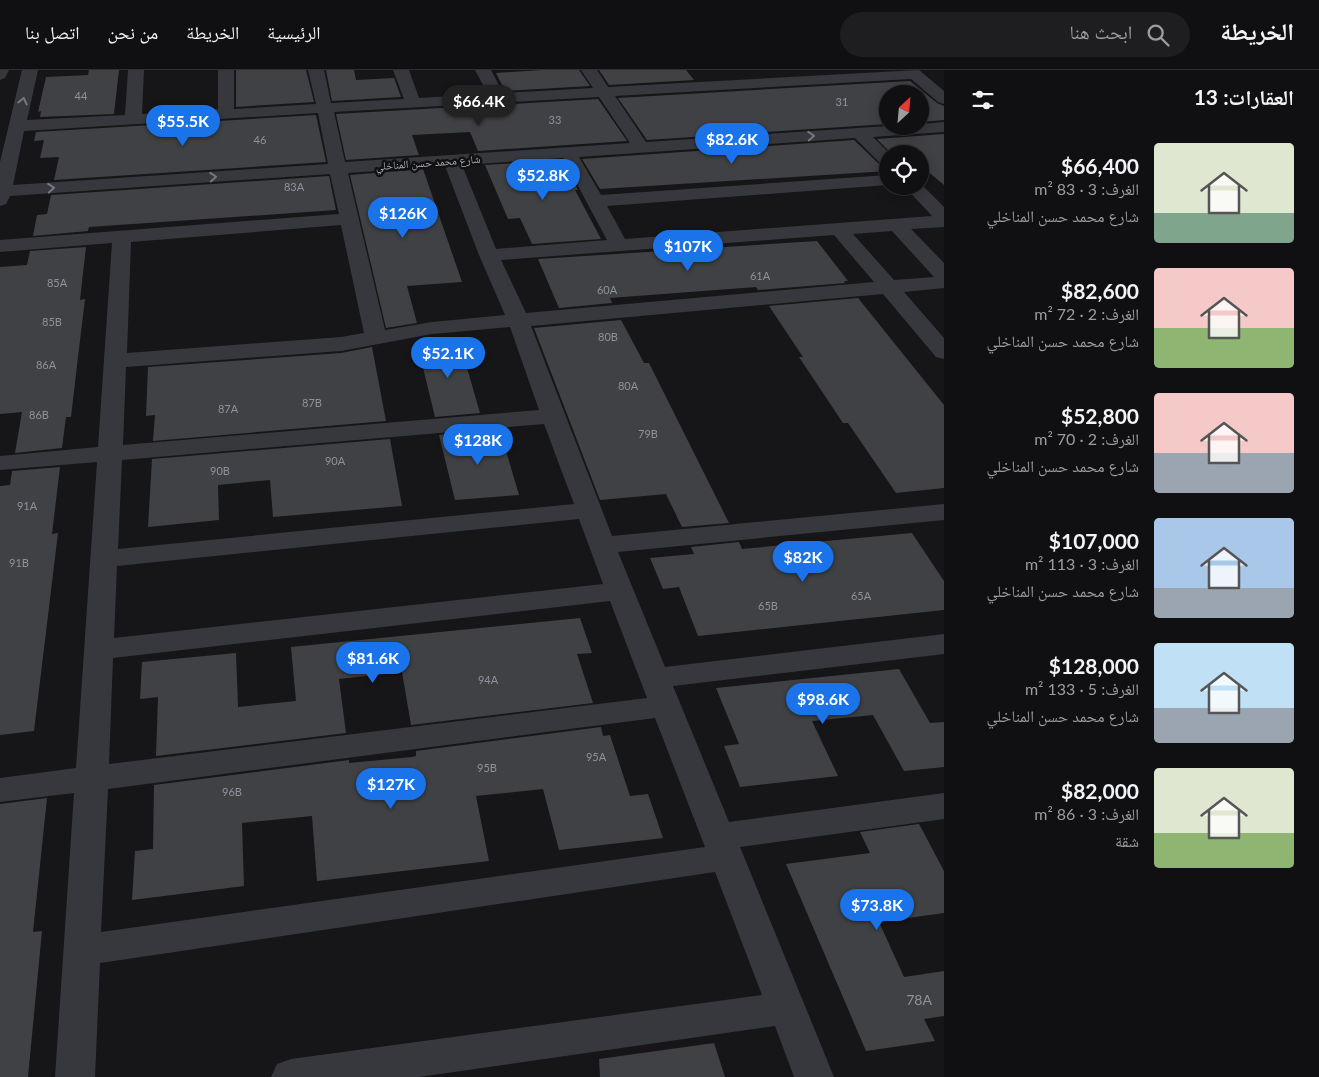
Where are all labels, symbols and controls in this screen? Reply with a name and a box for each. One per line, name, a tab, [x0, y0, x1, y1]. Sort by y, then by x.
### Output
search box	[840, 12, 1190, 57]
text: الخريطة	[1220, 16, 1294, 45]
text: ابحث هنا	[1070, 20, 1132, 43]
text: اتصل بنا	[25, 21, 79, 43]
text: من نحن	[107, 21, 158, 43]
text: الخريطة	[186, 21, 239, 43]
text: الرئيسية	[267, 21, 321, 43]
icon: search	[1144, 21, 1172, 49]
text: العقارات: 13	[1194, 84, 1294, 109]
pin: $66.4K	[438, 85, 520, 127]
north arrow	[879, 85, 929, 135]
map controls	[879, 85, 929, 195]
icon: filters	[969, 86, 997, 114]
house number: 44	[75, 89, 88, 102]
text: $66.4K	[453, 91, 505, 110]
house number: 31	[836, 95, 848, 108]
one-way arrow	[17, 97, 28, 106]
pin: $55.5K	[142, 104, 224, 147]
text: $55.5K	[157, 111, 209, 130]
house number: 33	[549, 113, 561, 126]
pin: $82.6K	[691, 122, 773, 165]
text: $82.6K	[706, 129, 758, 148]
one-way arrow	[808, 130, 816, 141]
house number: 46	[254, 133, 266, 146]
button: locate	[879, 145, 929, 195]
street label: شارع محمد حسن المناخلي	[375, 152, 481, 175]
text: $66,400	[1061, 153, 1139, 178]
pin: $52.8K	[502, 158, 584, 201]
icon: home	[1194, 163, 1254, 223]
text: $52.8K	[517, 165, 569, 184]
one-way arrow	[209, 171, 217, 182]
text: الغرف: 3 · 83 m²	[1034, 179, 1139, 198]
house number: 83A	[284, 180, 305, 193]
one-way arrow	[47, 182, 55, 193]
pin: $126K	[368, 196, 438, 239]
text: $126K	[379, 203, 427, 222]
text: شارع محمد حسن المناخلي	[986, 206, 1139, 225]
pin: $107K	[653, 230, 723, 272]
text: $107K	[664, 236, 712, 255]
house number: 61A	[750, 269, 771, 282]
house number: 85A	[47, 276, 68, 289]
text: $82,600	[1061, 278, 1139, 303]
house number: 60A	[597, 283, 618, 296]
icon: home	[1194, 288, 1254, 348]
text: الغرف: 2 · 72 m²	[1034, 304, 1139, 323]
house number: 85B	[42, 315, 62, 328]
house number: 80B	[598, 330, 618, 343]
text: شارع محمد حسن المناخلي	[986, 331, 1139, 350]
pin: $52.1K	[407, 336, 489, 379]
text: $52.1K	[422, 343, 474, 362]
house number: 86A	[36, 358, 57, 371]
house number: 80A	[618, 379, 639, 392]
house number: 87B	[302, 396, 322, 409]
house number: 87A	[218, 402, 239, 415]
text: $52,800	[1061, 403, 1139, 428]
house number: 86B	[29, 408, 49, 421]
icon: home	[1194, 413, 1254, 473]
pin: $128K	[443, 424, 513, 466]
house number: 79B	[638, 427, 658, 440]
text: الغرف: 2 · 70 m²	[1034, 429, 1139, 448]
text: $128K	[454, 430, 502, 449]
house number: 90A	[325, 454, 346, 467]
text: شارع محمد حسن المناخلي	[986, 456, 1139, 475]
house number: 90B	[210, 464, 230, 477]
house number: 91A	[17, 499, 38, 512]
text: $107,000	[1049, 528, 1139, 553]
icon: home	[1194, 538, 1254, 598]
pin: $82K	[773, 540, 833, 583]
text: $82K	[784, 547, 822, 566]
text: الغرف: 3 · 113 m²	[1025, 554, 1139, 573]
house number: 91B	[9, 556, 29, 569]
text: شارع محمد حسن المناخلي	[986, 581, 1139, 600]
house number: 65A	[851, 589, 872, 602]
house number: 65B	[758, 599, 778, 612]
pin: $81.6K	[332, 642, 414, 684]
text: $81.6K	[347, 648, 399, 667]
text: $128,000	[1049, 653, 1139, 678]
icon: home	[1194, 663, 1254, 723]
house number: 94A	[478, 673, 499, 686]
text: الغرف: 5 · 133 m²	[1025, 679, 1139, 698]
pin: $98.6K	[782, 682, 864, 725]
text: $98.6K	[797, 689, 849, 708]
text: شارع محمد حسن المناخلي	[986, 706, 1139, 725]
house number: 95A	[586, 750, 607, 763]
house number: 95B	[477, 761, 497, 774]
pin: $127K	[356, 768, 426, 810]
text: $127K	[367, 774, 415, 793]
text: $82,000	[1061, 778, 1139, 803]
house number: 96B	[222, 785, 242, 798]
icon: home	[1194, 788, 1254, 848]
text: الغرف: 3 · 86 m²	[1034, 804, 1139, 823]
text: شقة	[1115, 831, 1139, 850]
pin: $73.8K	[836, 888, 918, 931]
text: $73.8K	[851, 895, 903, 914]
house number: 78A	[906, 991, 932, 1008]

